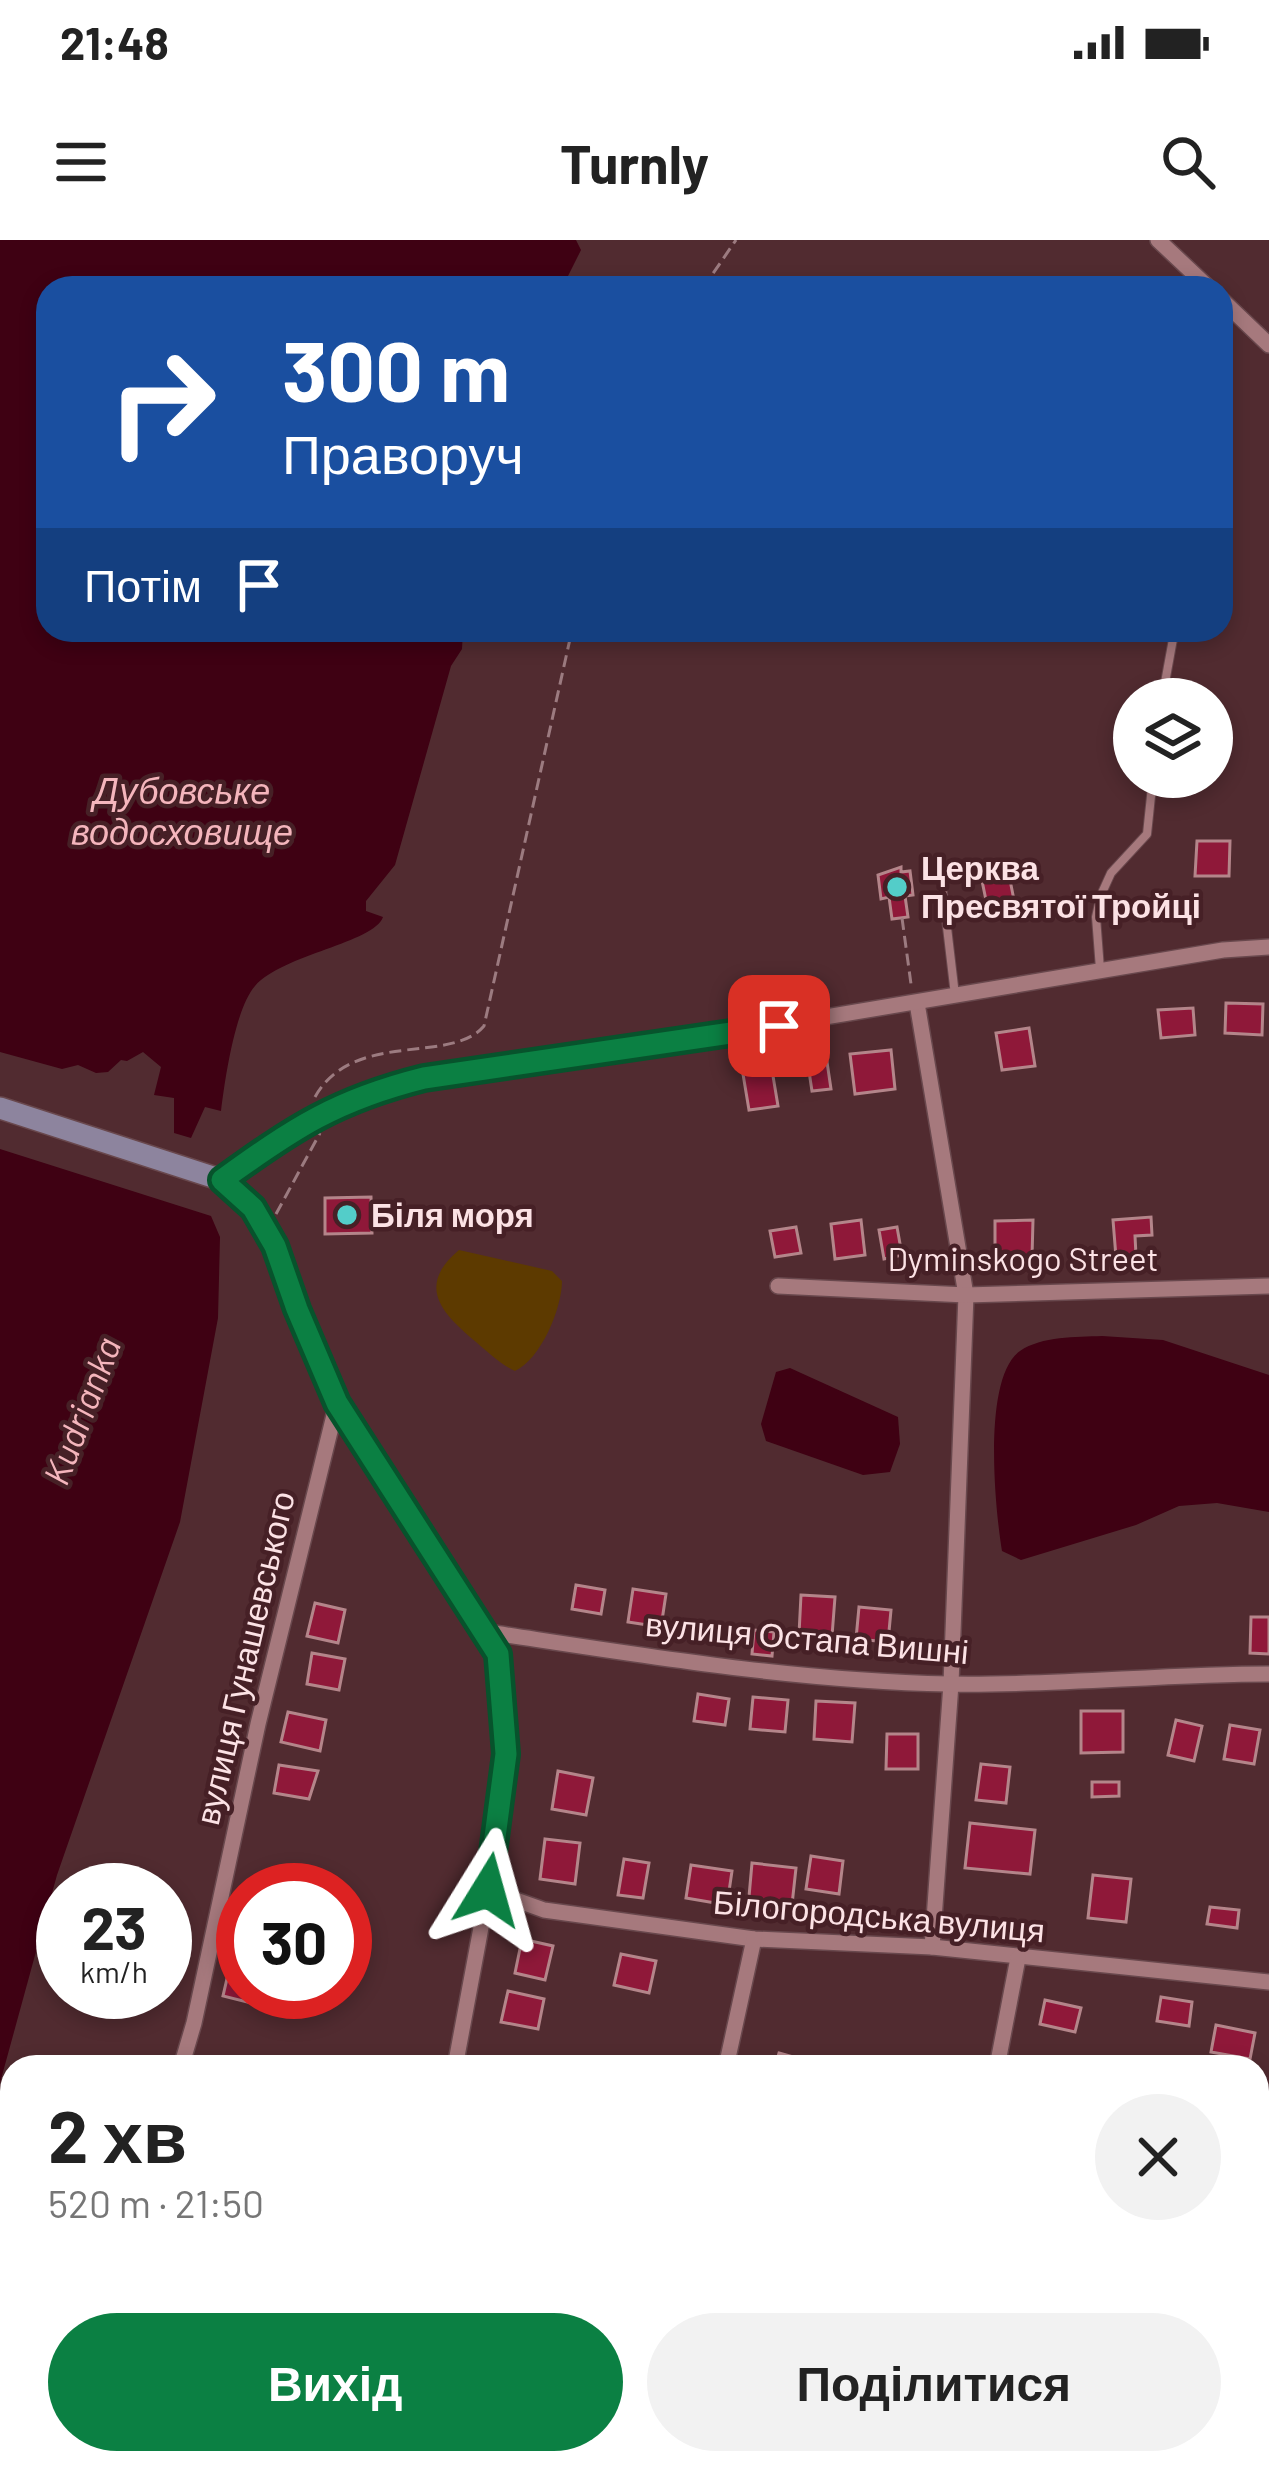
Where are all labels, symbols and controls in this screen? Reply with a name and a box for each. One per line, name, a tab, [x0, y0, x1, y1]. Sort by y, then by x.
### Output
text: 21:48	[60, 15, 169, 69]
icon: menu	[48, 129, 114, 195]
icon: search	[1155, 129, 1221, 195]
text: Turnly	[560, 130, 709, 195]
text: 300 m	[282, 318, 510, 419]
icon: right	[84, 324, 240, 480]
text: Праворуч	[282, 420, 524, 485]
icon: arrive	[226, 552, 292, 618]
text: Потім	[84, 557, 202, 611]
map controls	[1113, 678, 1233, 798]
button: layers	[1113, 678, 1233, 798]
water label: Дубовське водосховище	[71, 768, 293, 853]
place label: Церква Пресвятої Тройці	[921, 847, 1201, 925]
marker: Церква Пресвятої Тройці	[884, 874, 910, 900]
pin	[728, 975, 830, 1077]
icon: arrive	[746, 993, 812, 1059]
place label: Біля моря	[371, 1194, 534, 1234]
marker: Біля моря	[334, 1202, 360, 1228]
street label: Dyminskogo Street	[888, 1238, 1158, 1278]
water label: Kudrianka	[33, 1331, 128, 1490]
street label: вулиця Гунашевського	[186, 1487, 302, 1828]
street label: вулиця Остапа Вишні	[644, 1603, 970, 1671]
position arrow	[425, 1827, 551, 1953]
speed limit sign: 30	[216, 1863, 372, 2019]
street label: Білогородська вулиця	[712, 1881, 1047, 1949]
text: 23	[81, 1890, 147, 1962]
text: km/h	[80, 1953, 148, 1989]
text: 2 хв	[48, 2091, 187, 2177]
button: close	[1095, 2094, 1221, 2220]
text: 520 m · 21:50	[48, 2179, 264, 2226]
button: Вихід	[48, 2313, 623, 2451]
button: Поділитися	[647, 2313, 1221, 2451]

